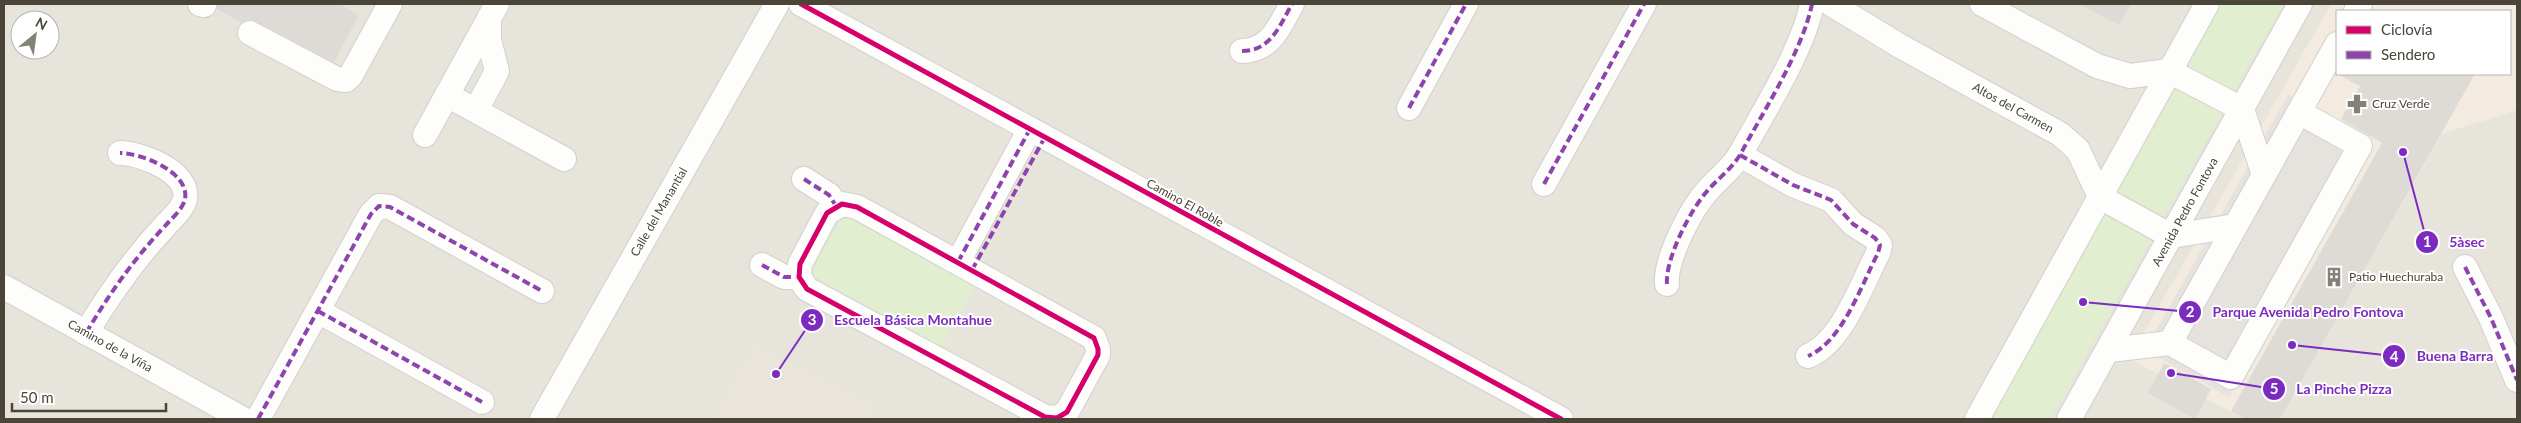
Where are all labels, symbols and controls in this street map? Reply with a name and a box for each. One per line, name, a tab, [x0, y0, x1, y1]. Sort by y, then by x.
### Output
north arrow	[10, 10, 60, 60]
legend	[2336, 10, 2511, 75]
text: N	[33, 13, 50, 33]
text: Ciclovía	[2381, 20, 2432, 38]
text: Sendero	[2381, 45, 2435, 63]
street label: Altos del Carmen	[1970, 79, 2056, 136]
pharmacy icon: Cruz Verde	[2346, 93, 2368, 115]
place label: Cruz Verde	[2372, 96, 2430, 111]
street label: Avenida Pedro Fontova	[2148, 155, 2221, 269]
street label: Calle del Manantial	[627, 165, 690, 259]
street label: Camino El Roble	[1144, 175, 1226, 230]
callout: 5àsec	[2414, 227, 2495, 256]
text: 1	[2423, 232, 2431, 250]
text: 5àsec	[2449, 233, 2485, 250]
building icon: Patio Huechuraba	[2323, 266, 2345, 288]
place label: Patio Huechuraba	[2349, 269, 2443, 284]
callout: Parque Avenida Pedro Fontova	[2177, 298, 2414, 327]
text: 2	[2186, 302, 2195, 320]
text: Parque Avenida Pedro Fontova	[2212, 303, 2404, 320]
callout: Escuela Básica Montahue	[799, 305, 1002, 334]
text: 3	[808, 310, 816, 328]
text: Escuela Básica Montahue	[834, 311, 992, 328]
street label: Camino de la Viña	[65, 316, 155, 375]
callout: Buena Barra	[2381, 342, 2503, 371]
text: 4	[2390, 347, 2399, 365]
text: Buena Barra	[2417, 347, 2493, 364]
callout: La Pinche Pizza	[2261, 374, 2402, 403]
text: 5	[2270, 379, 2278, 397]
scale bar	[12, 380, 166, 412]
text: La Pinche Pizza	[2296, 380, 2392, 397]
text: 50 m	[20, 388, 54, 406]

